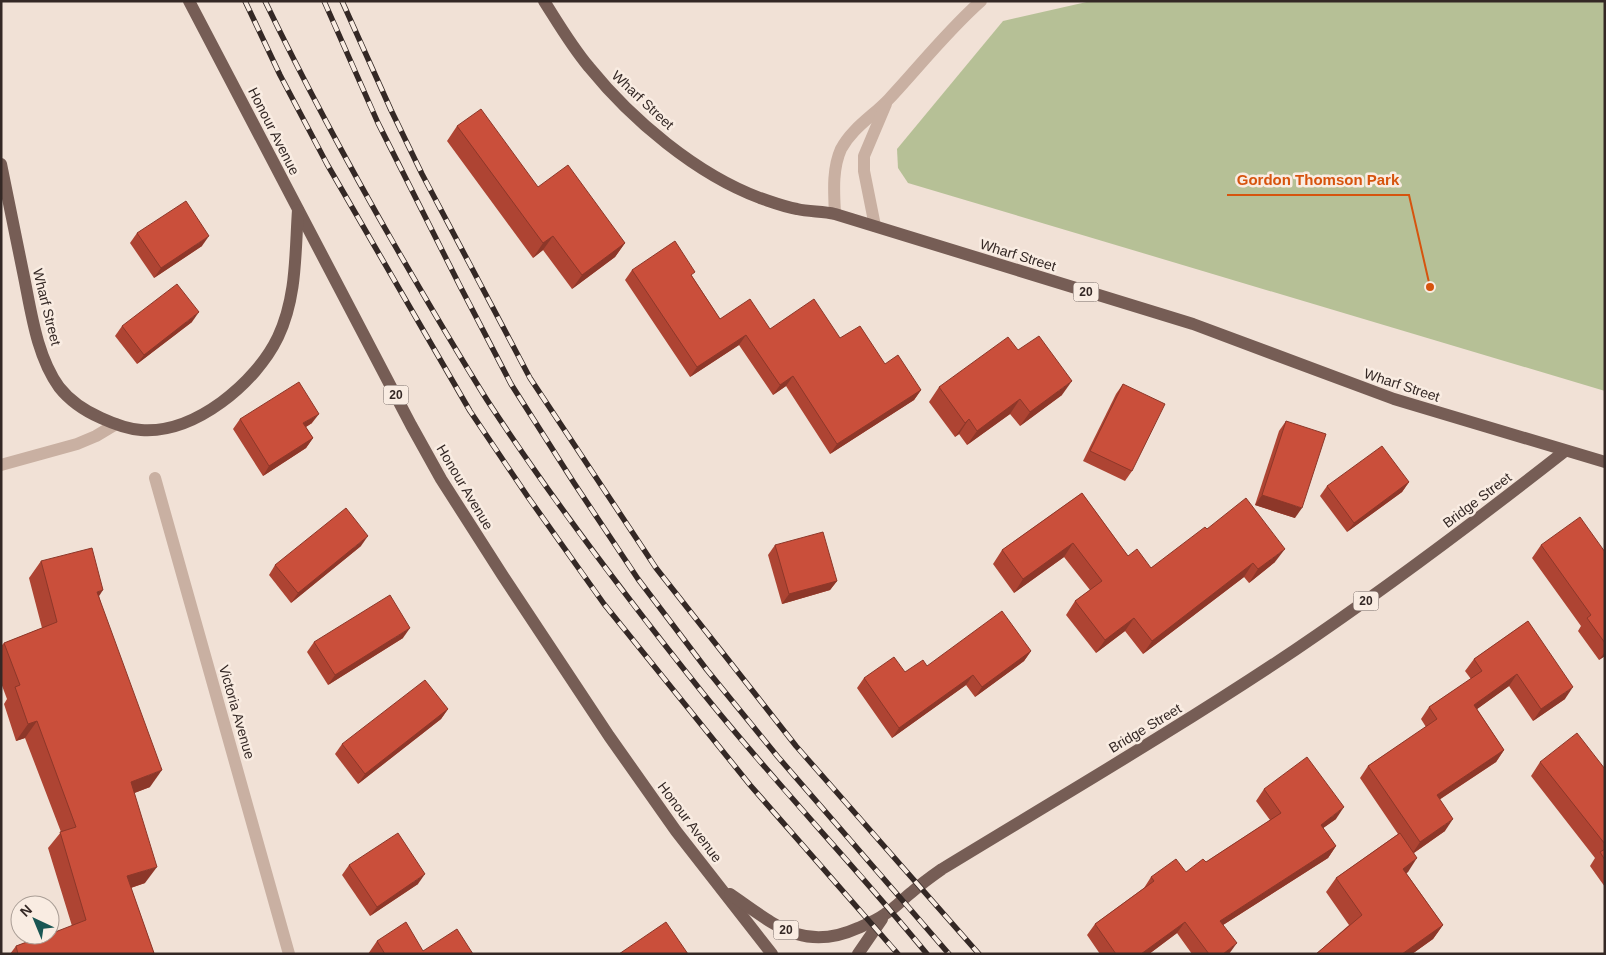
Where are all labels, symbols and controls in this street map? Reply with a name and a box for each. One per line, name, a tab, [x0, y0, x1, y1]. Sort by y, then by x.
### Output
street label: Wharf Street	[609, 67, 677, 133]
street label: Honour Avenue	[245, 84, 303, 178]
callout: Gordon Thomson Park	[1227, 165, 1409, 195]
text: Gordon Thomson Park	[1237, 171, 1400, 188]
street label: Wharf Street	[978, 236, 1058, 274]
street label: Wharf Street	[30, 267, 64, 347]
road number: 20	[1074, 282, 1098, 302]
street label: Wharf Street	[1362, 365, 1442, 405]
road number: 20	[384, 386, 408, 404]
street label: Honour Avenue	[433, 442, 497, 533]
street label: Bridge Street	[1440, 469, 1515, 531]
road number: 20	[1354, 592, 1378, 610]
street label: Victoria Avenue	[216, 663, 258, 761]
street label: Bridge Street	[1106, 700, 1184, 756]
street label: Honour Avenue	[655, 779, 725, 865]
north arrow	[10, 895, 60, 945]
text: N	[17, 901, 35, 920]
road number: 20	[774, 920, 798, 940]

